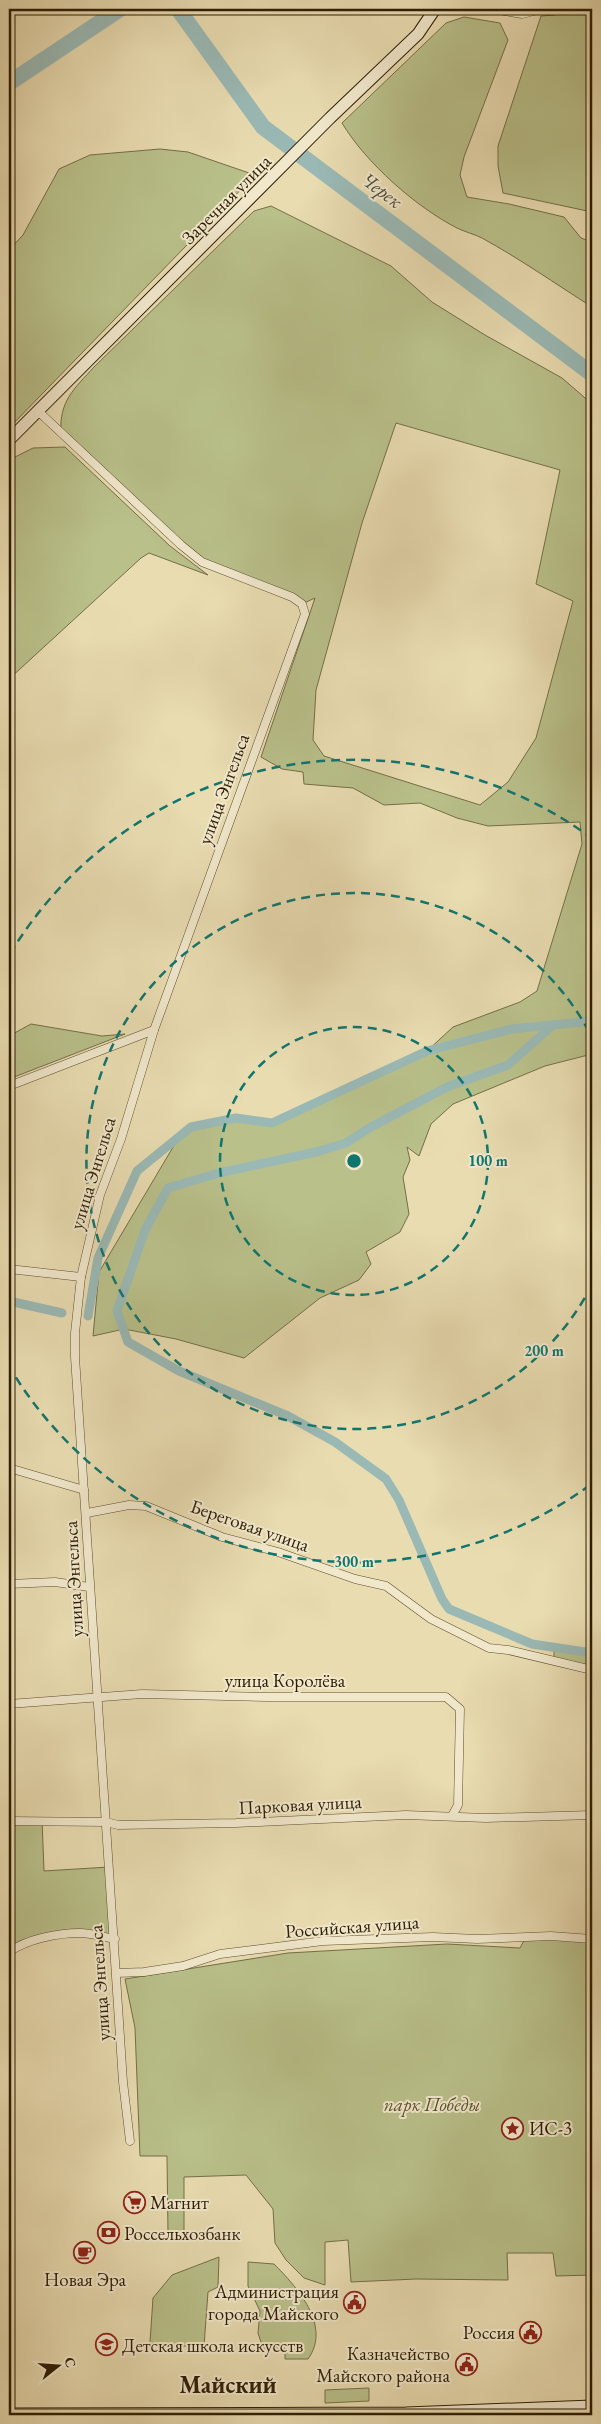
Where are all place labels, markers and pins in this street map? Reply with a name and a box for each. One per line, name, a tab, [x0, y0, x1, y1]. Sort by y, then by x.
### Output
centre of rings	[345, 1152, 363, 1170]
place icon: ИС-3	[501, 2116, 525, 2140]
place label: ИС-3	[529, 2116, 572, 2141]
supermarket icon: Магнит	[122, 2190, 146, 2214]
place label: Магнит	[150, 2190, 209, 2215]
bank icon: Россельхозбанк	[96, 2221, 120, 2245]
place label: Россельхозбанк	[124, 2221, 241, 2246]
cafe icon: Новая Эра	[73, 2241, 97, 2265]
place label: Новая Эра	[44, 2267, 126, 2292]
place label: Администрация города Майского	[208, 2279, 339, 2326]
public building icon: Администрация города Майского	[343, 2290, 367, 2314]
place label: Россия	[463, 2320, 515, 2345]
public building icon: Россия	[519, 2320, 543, 2344]
school or university icon: Детская школа искусств	[94, 2333, 118, 2357]
place label: Детская школа искусств	[122, 2333, 303, 2358]
place label: Казначейство Майского района	[316, 2341, 450, 2388]
public building icon: Казначейство Майского района	[454, 2352, 478, 2376]

